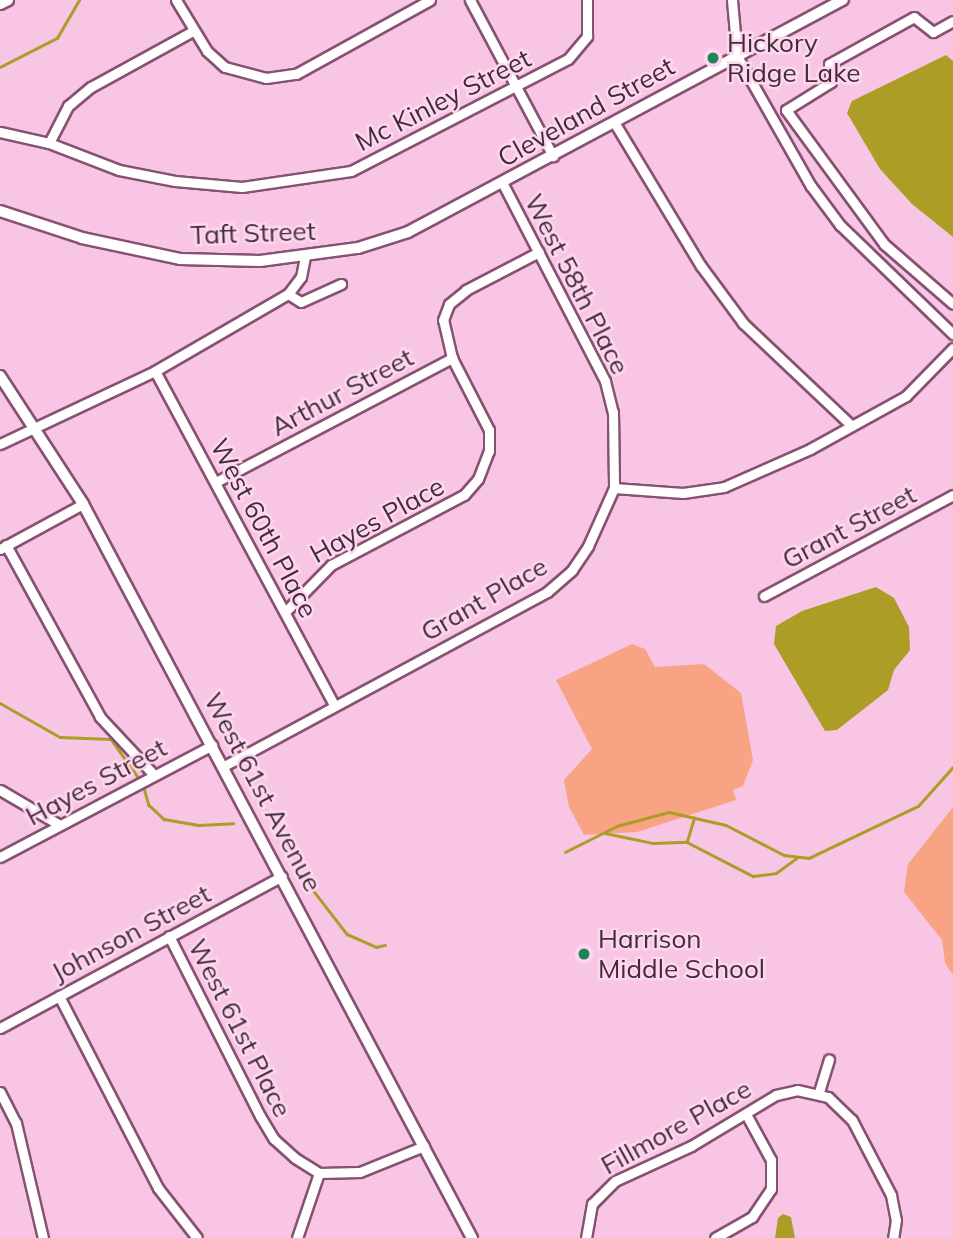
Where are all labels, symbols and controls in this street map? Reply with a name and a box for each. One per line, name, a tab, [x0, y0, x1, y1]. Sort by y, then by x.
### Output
place label: Hickory Ridge Lake	[727, 27, 860, 88]
street label: Mc Kinley Street	[350, 42, 536, 158]
marker: Hickory Ridge Lake	[705, 50, 721, 66]
street label: Cleveland Street	[492, 51, 680, 173]
street label: West 58th Place	[518, 189, 636, 379]
street label: Taft Street	[190, 215, 316, 251]
street label: Arthur Street	[265, 341, 419, 443]
street label: West 60th Place	[204, 433, 324, 623]
street label: Hayes Place	[305, 470, 449, 570]
street label: Grant Street	[777, 479, 921, 575]
street label: Grant Place	[415, 550, 553, 648]
street label: West 61st Avenue	[197, 687, 329, 897]
street label: Hayes Street	[20, 732, 172, 832]
street label: Johnson Street	[46, 878, 216, 988]
place label: Harrison Middle School	[598, 923, 765, 984]
street label: West 61st Place	[182, 934, 298, 1122]
marker: Harrison Middle School	[576, 946, 592, 962]
street label: Fillmore Place	[596, 1073, 756, 1181]

